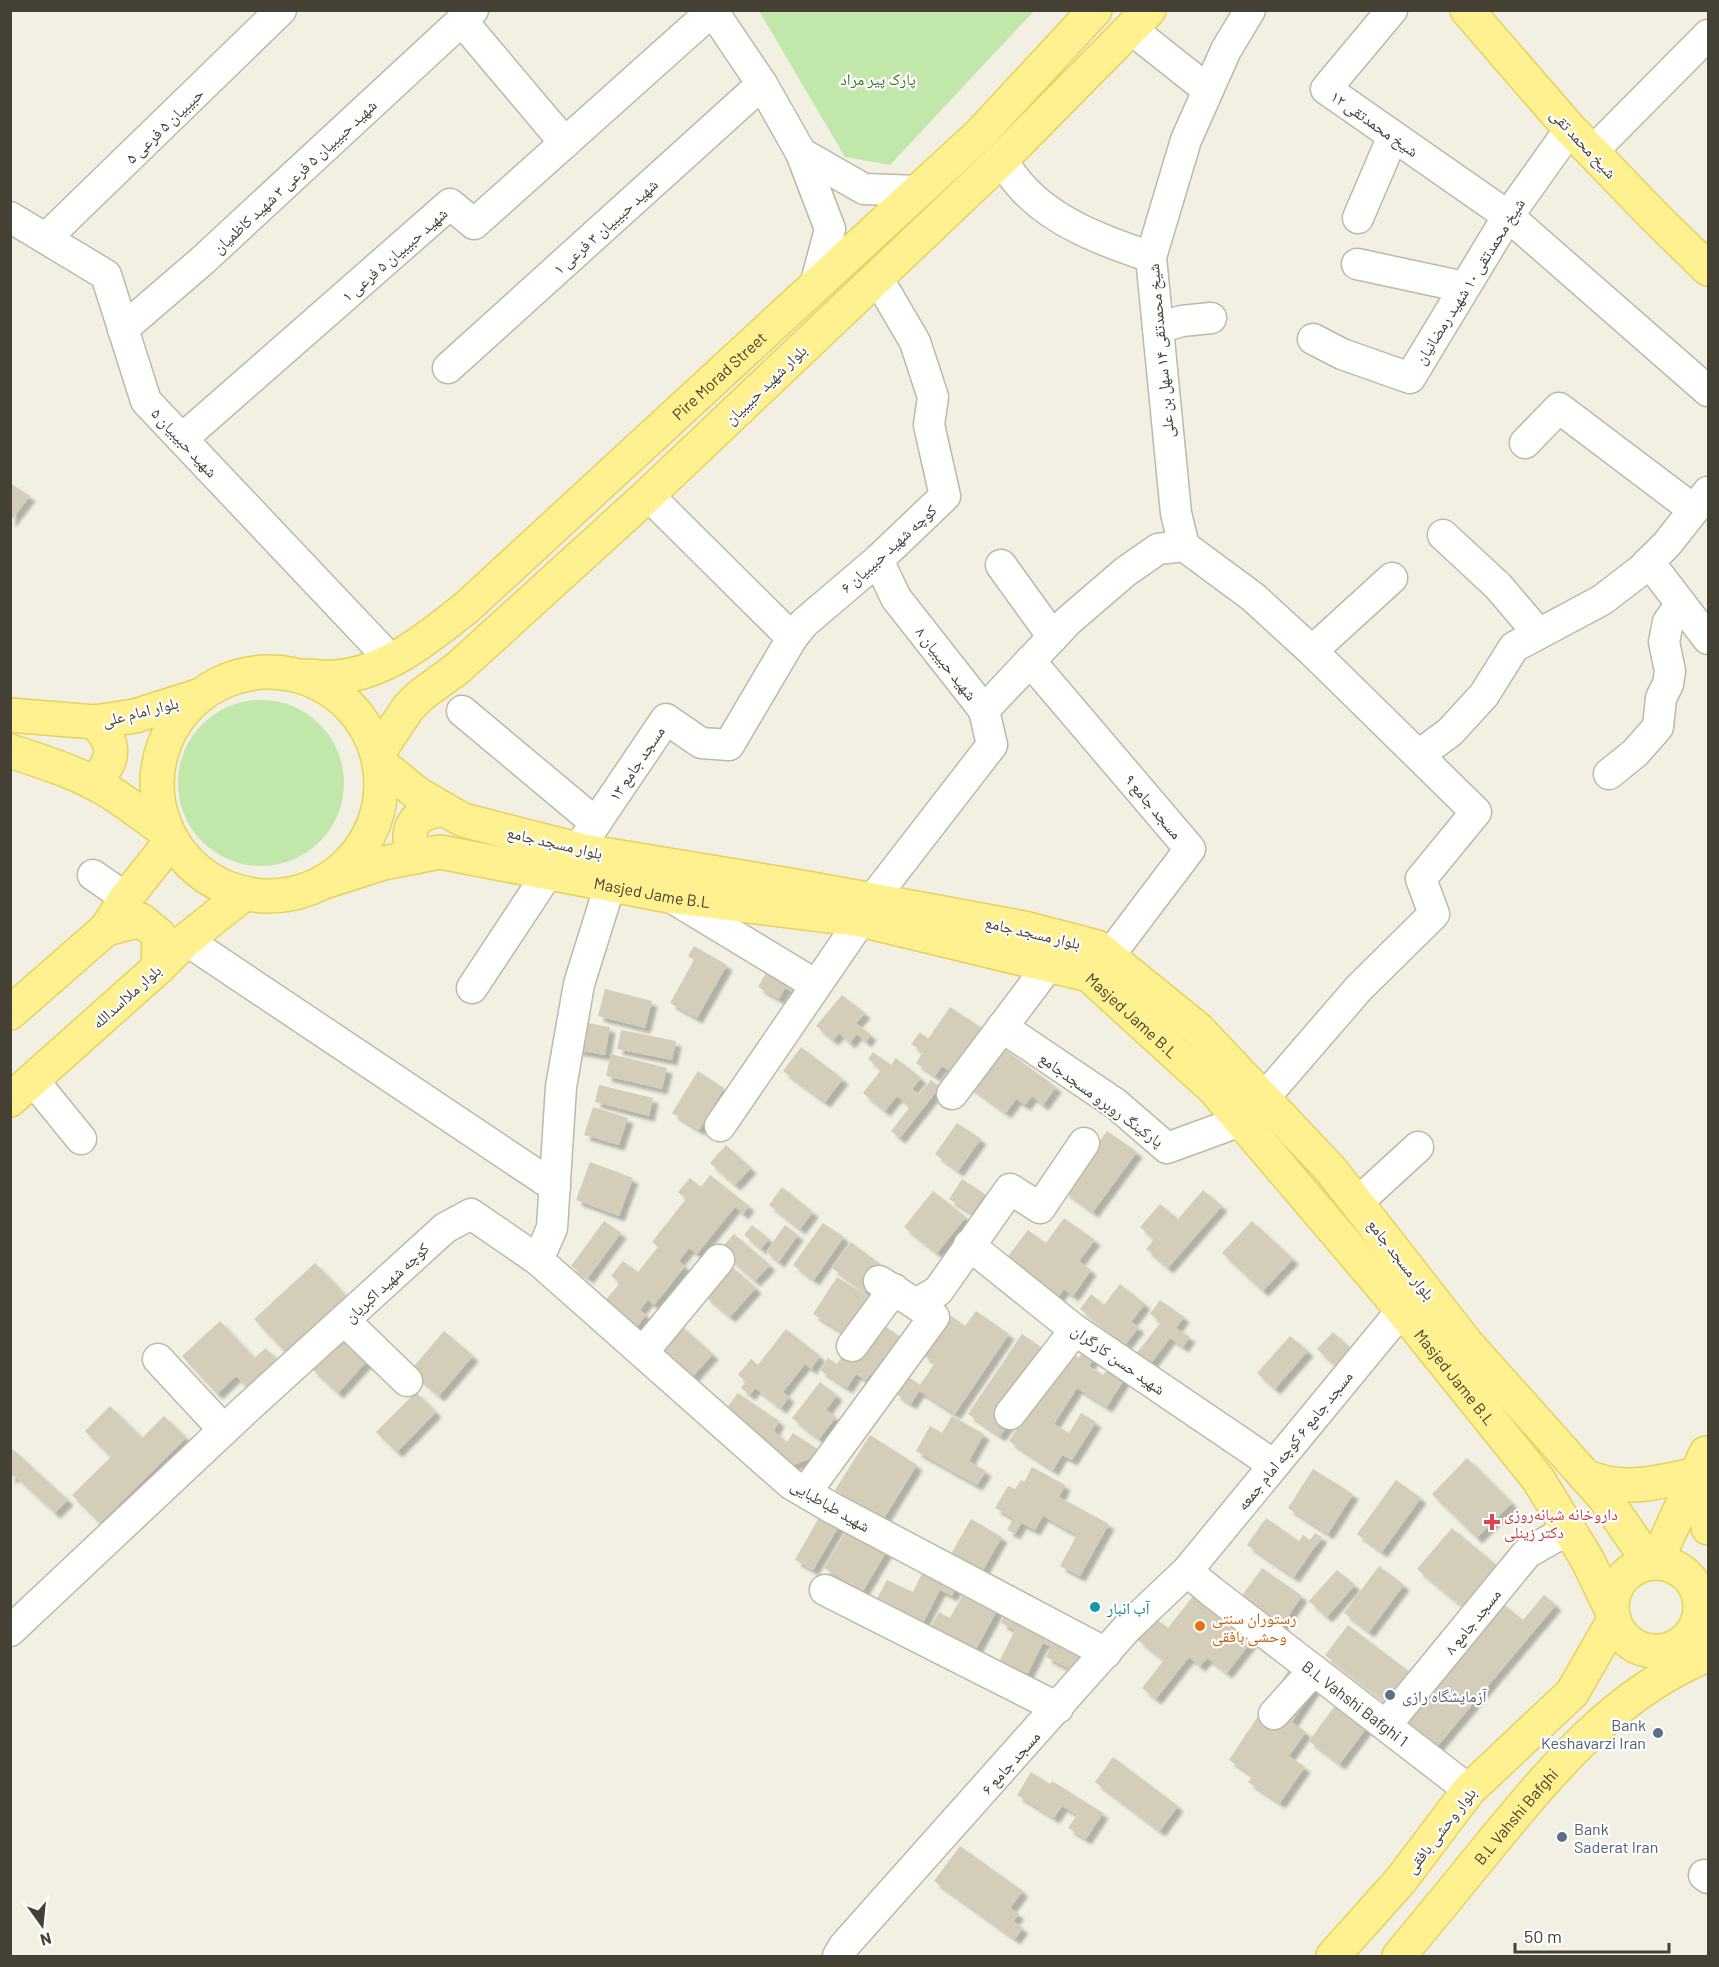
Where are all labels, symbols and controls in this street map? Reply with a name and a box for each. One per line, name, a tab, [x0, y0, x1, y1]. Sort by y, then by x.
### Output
park label: پارک پیر مراد	[840, 69, 916, 89]
street label: حبیبیان ۵ فرعی ۵	[121, 83, 208, 168]
street label: شیخ محمدتقی ۱۲	[1326, 86, 1422, 162]
street label: شهید حبیبیان ۵ فرعی ۳ شهید کاظمیان	[208, 95, 381, 259]
street label: شیخ محمد تقی	[1546, 104, 1621, 183]
street label: شهید حبیبیان ۳ فرعی ۱	[549, 174, 662, 279]
street label: شیخ محمدتقی ۱۰ شهید رمضانیان	[1410, 194, 1530, 369]
street label: شهید حبیبیان ۵ فرعی ۱	[337, 203, 452, 307]
street label: شیخ محمدتقی ۱۴ سهل بن علی	[1143, 263, 1179, 439]
street label: Pire Morad Street	[668, 327, 769, 423]
street label: بلوار شهید حبیبیان	[720, 340, 811, 429]
street label: شهید حبیبیان ۵	[147, 403, 222, 482]
street label: کوچه شهید حبیبیان ۶	[836, 500, 942, 598]
street label: شهید حبیبیان ۸	[911, 622, 982, 705]
street label: بلوار امام علی	[100, 692, 181, 732]
street label: مسجد جامع ۱۳	[604, 722, 670, 805]
street label: مسجد جامع ۹	[1120, 770, 1187, 844]
street label: بلوار مسجد جامع	[505, 822, 605, 864]
street label: Masjed Jame B.L	[593, 872, 711, 911]
street label: بلوار مسجد جامع	[983, 912, 1083, 954]
street label: بلوار ملااسدالله	[88, 960, 165, 1033]
street label: Masjed Jame B.L	[1083, 968, 1182, 1061]
street label: پارکینگ روبرو مسجدجامع	[1035, 1048, 1168, 1152]
street label: بلوار مسجد جامع	[1363, 1215, 1439, 1304]
street label: کوچه شهید اکبریان	[340, 1238, 434, 1327]
street label: شهید حسن کارگران	[1067, 1320, 1169, 1400]
street label: Masjed Jame B.L	[1411, 1325, 1500, 1428]
street label: مسجد جامع ۶ کوچه امام جمعه	[1232, 1367, 1358, 1515]
street label: شهید طباطبایی	[787, 1475, 874, 1537]
place label: داروخانه شبانه‌روزی دکتر زینلی	[1504, 1504, 1618, 1543]
marker: داروخانه شبانه‌روزی دکتر زینلی	[1485, 1515, 1499, 1529]
street label: مسجد جامع ۸	[1440, 1584, 1506, 1659]
place label: آب انبار	[1106, 1598, 1150, 1618]
marker: آب انبار	[1088, 1600, 1102, 1614]
place label: رستوران سنتی وحشی بافقی	[1212, 1608, 1296, 1647]
marker: رستوران سنتی وحشی بافقی	[1193, 1619, 1207, 1633]
street label: B.L Vahshi Bafghi 1	[1299, 1656, 1413, 1749]
place label: آزمایشگاه رازی	[1402, 1686, 1488, 1707]
marker: آزمایشگاه رازی	[1383, 1688, 1397, 1702]
place label: Bank Keshavarzi Iran	[1541, 1715, 1646, 1752]
street label: مسجد جامع ۶	[977, 1726, 1045, 1799]
marker: Bank Keshavarzi Iran	[1651, 1726, 1665, 1740]
street label: B.L Vahshi Bafghi	[1469, 1764, 1561, 1868]
street label: بلوار وحشی بافقی	[1401, 1783, 1481, 1878]
place label: Bank Saderat Iran	[1574, 1819, 1658, 1856]
marker: Bank Saderat Iran	[1555, 1830, 1569, 1844]
north arrow	[12, 1895, 72, 1955]
scale bar	[1515, 1916, 1670, 1954]
text: 50 m	[1524, 1925, 1562, 1947]
text: N	[38, 1929, 54, 1951]

